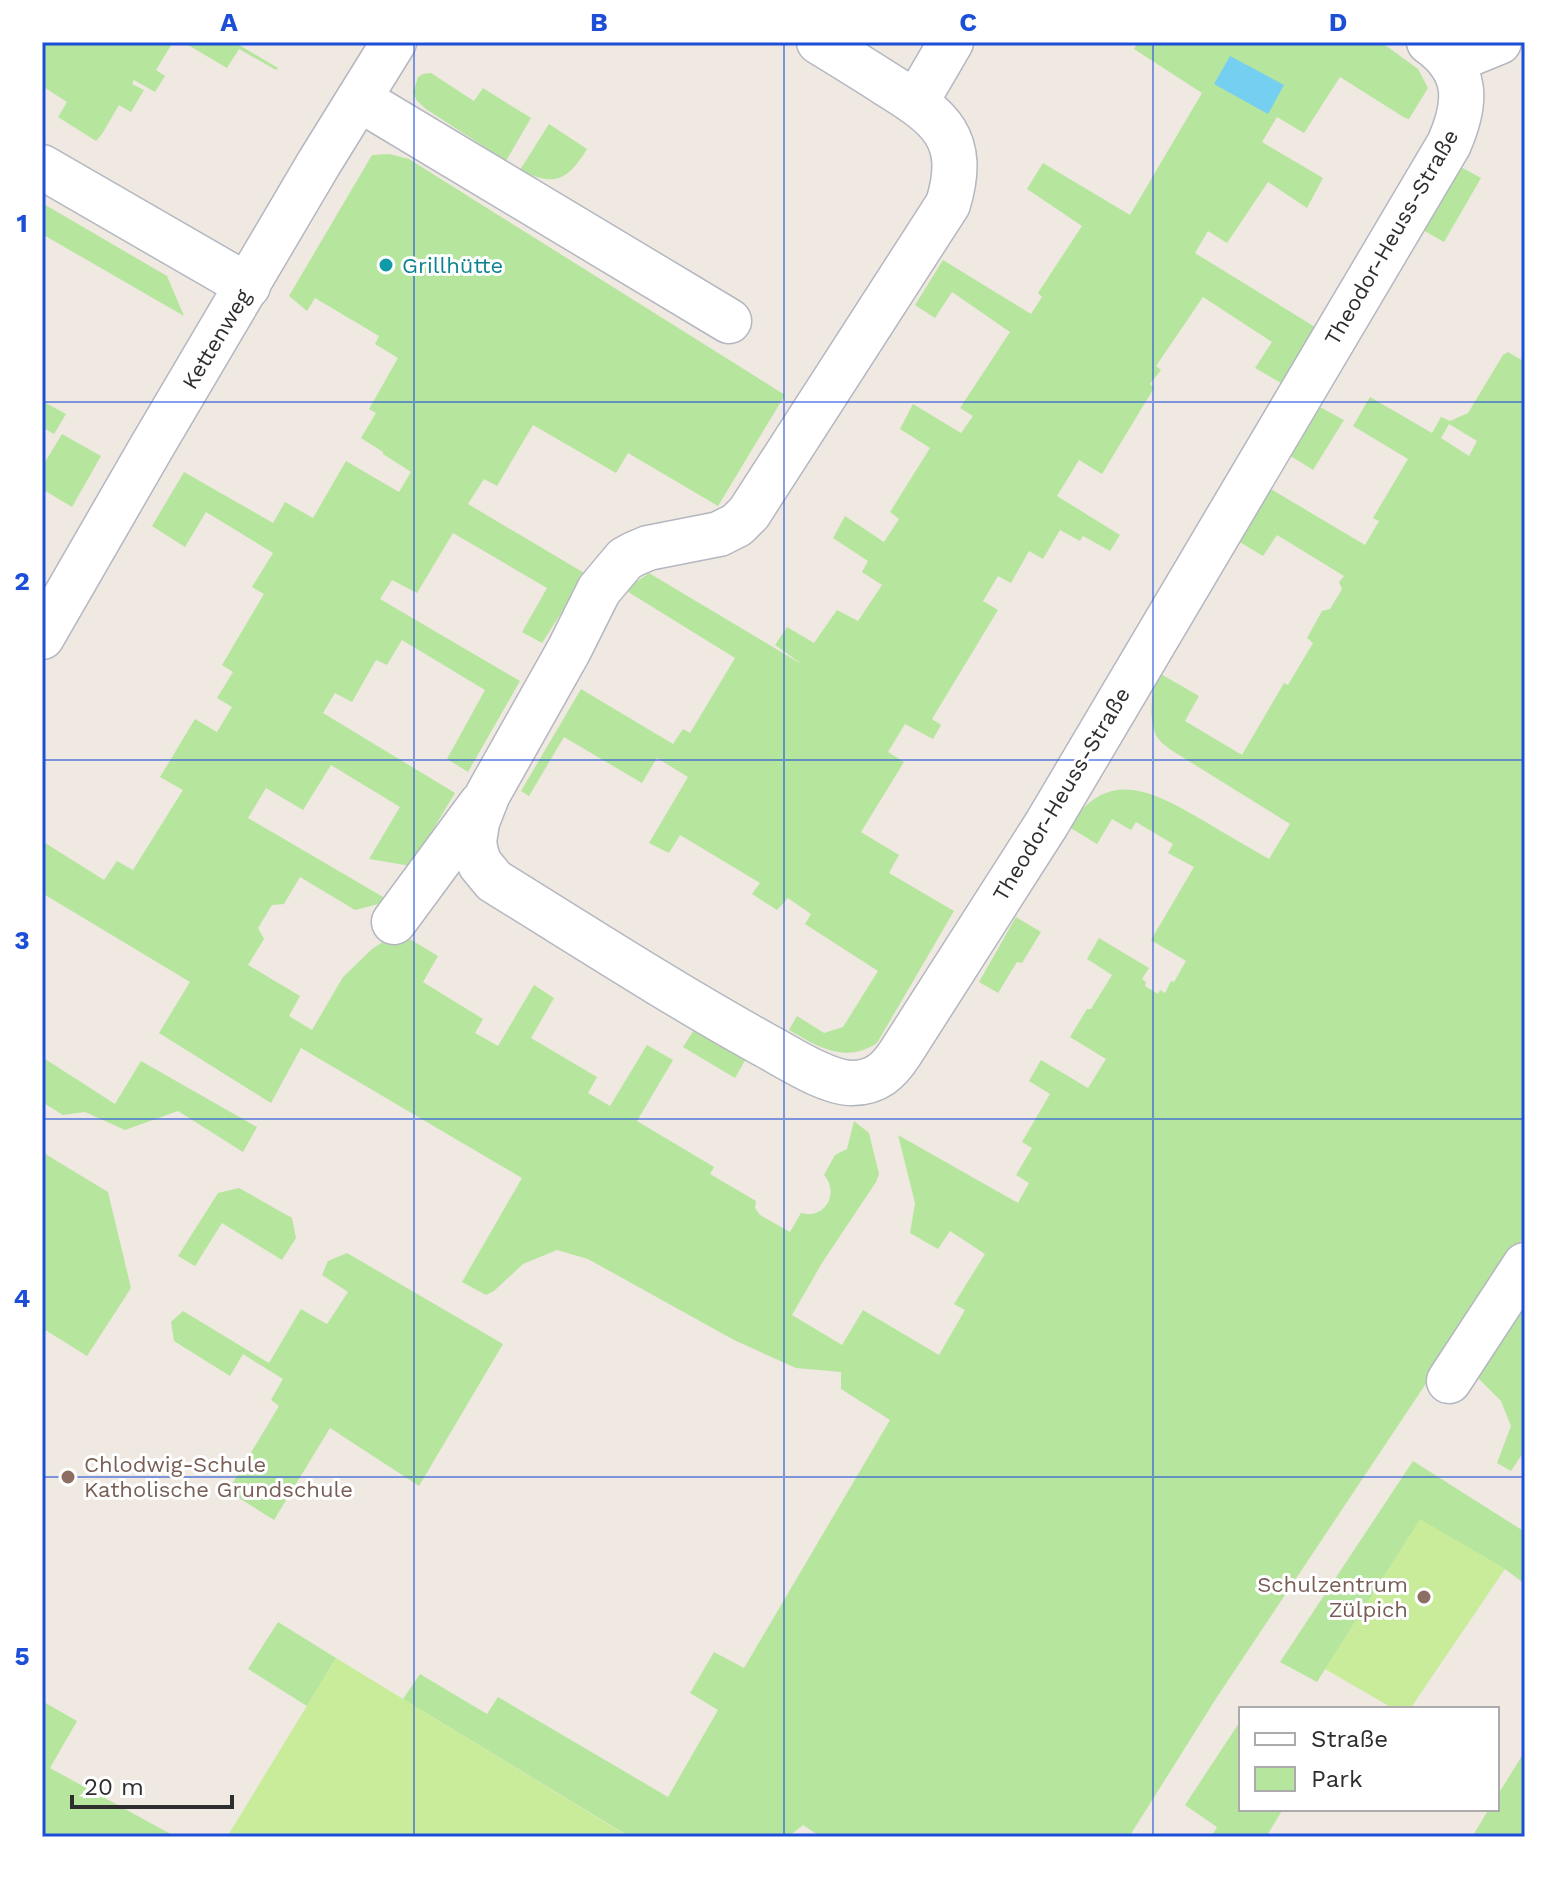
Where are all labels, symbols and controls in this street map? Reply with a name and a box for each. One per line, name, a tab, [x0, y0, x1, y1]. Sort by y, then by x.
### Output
text: A	[220, 7, 238, 37]
text: B	[590, 7, 608, 37]
text: C	[959, 7, 977, 37]
text: D	[1329, 7, 1347, 37]
street label: Theodor-Heuss-Straße	[1319, 125, 1463, 349]
text: 1	[16, 208, 28, 238]
place label: Grillhütte	[402, 253, 503, 278]
marker: Grillhütte	[377, 256, 395, 274]
street label: Kettenweg	[177, 285, 256, 393]
text: 2	[14, 566, 30, 596]
street label: Theodor-Heuss-Straße	[988, 683, 1135, 906]
text: 3	[14, 925, 30, 955]
text: 4	[14, 1283, 31, 1313]
place label: Chlodwig-Schule Katholische Grundschule	[84, 1452, 353, 1502]
marker: Chlodwig-Schule Katholische Grundschule	[59, 1468, 77, 1486]
place label: Schulzentrum Zülpich	[1257, 1572, 1408, 1622]
marker: Schulzentrum Zülpich	[1415, 1588, 1433, 1606]
text: 5	[14, 1641, 30, 1671]
legend	[1239, 1707, 1499, 1811]
text: Straße	[1311, 1725, 1388, 1753]
scale bar	[72, 1759, 232, 1809]
text: Park	[1311, 1765, 1363, 1793]
text: 20 m	[84, 1773, 144, 1801]

